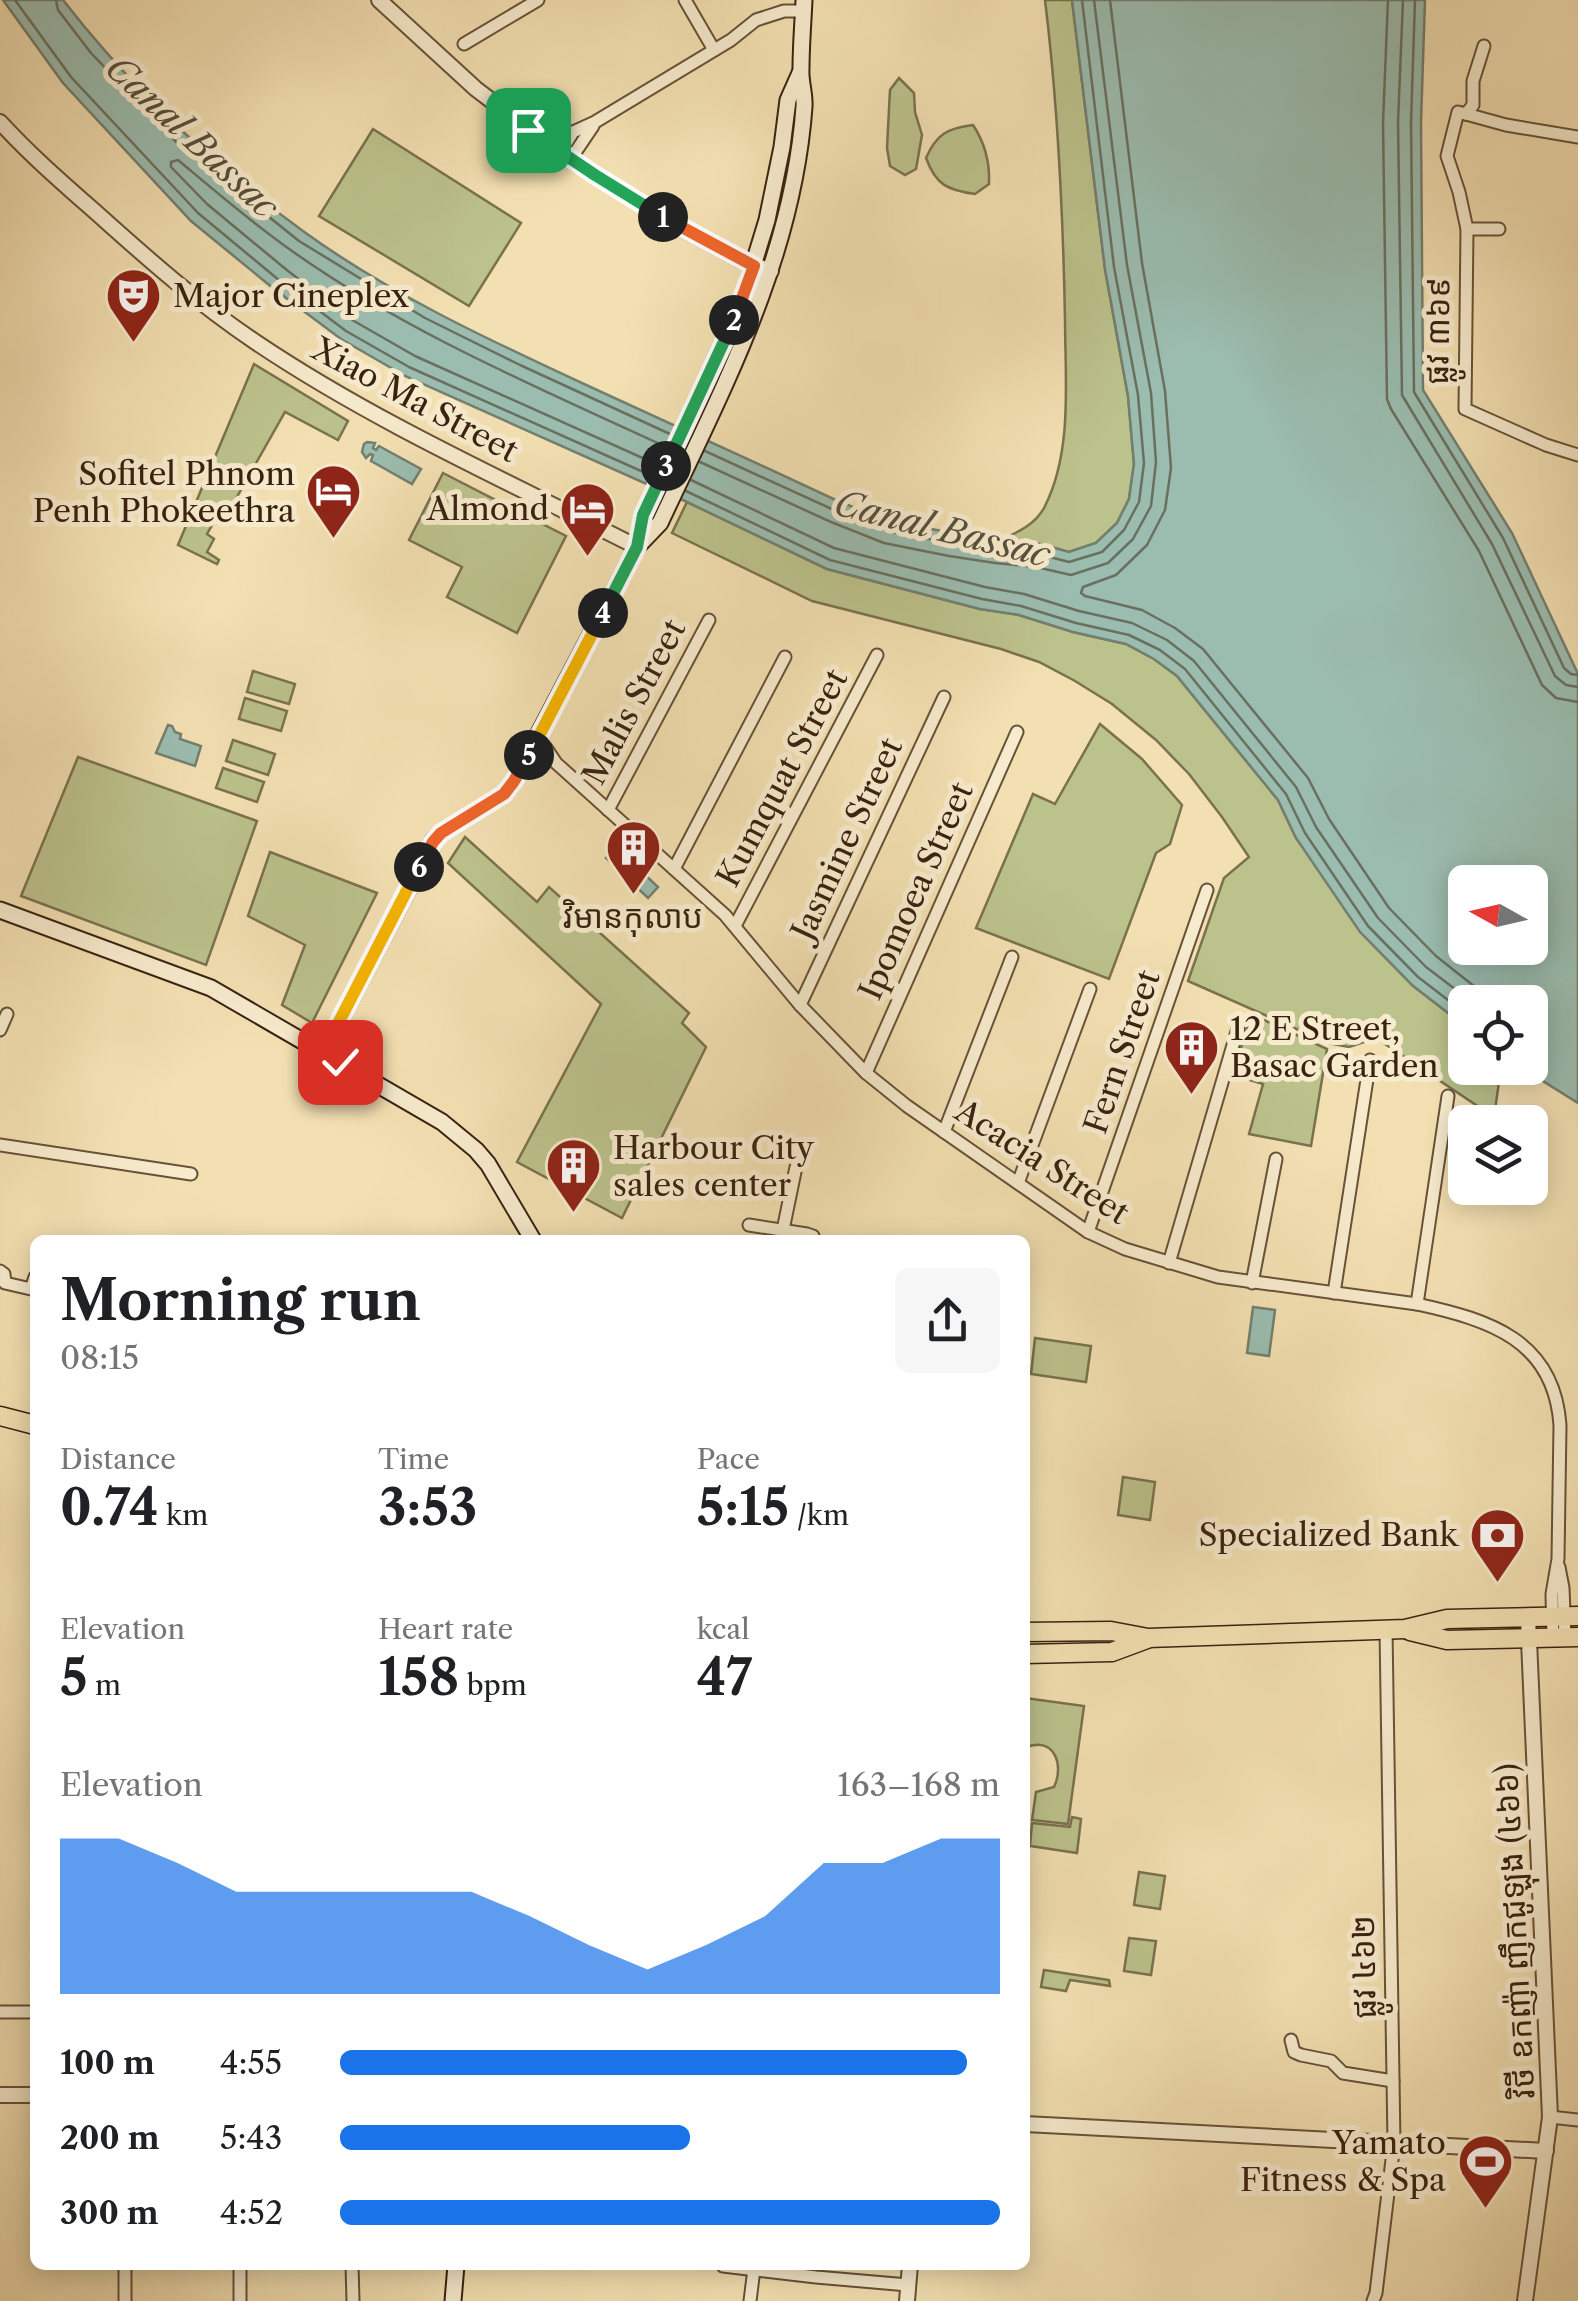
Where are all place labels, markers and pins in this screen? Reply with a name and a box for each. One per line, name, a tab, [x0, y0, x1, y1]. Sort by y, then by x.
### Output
pin	[486, 88, 571, 173]
pin: 1	[638, 192, 688, 242]
theatre icon: Major Cineplex	[104, 266, 164, 345]
place label: Major Cineplex	[173, 276, 409, 315]
pin: 2	[709, 295, 759, 345]
pin: 3	[641, 441, 691, 491]
place label: Sofitel Phnom Penh Phokeethra	[33, 454, 295, 530]
hotel icon: Sofitel Phnom Penh Phokeethra	[304, 462, 364, 541]
hotel icon: Almond	[558, 479, 618, 558]
place label: Almond	[426, 489, 549, 528]
pin: 4	[578, 588, 628, 638]
pin: 5	[504, 730, 554, 780]
building icon: វិមានកុលាប	[603, 818, 663, 897]
pin: 6	[394, 842, 444, 892]
place label: វិមានកុលាប	[563, 897, 703, 937]
place label: 12 E Street, Basac Garden	[1230, 1009, 1439, 1085]
building icon: 12 E Street, Basac Garden	[1161, 1017, 1221, 1096]
pin	[298, 1020, 383, 1105]
place label: Harbour City sales center	[613, 1128, 815, 1204]
building icon: Harbour City sales center	[544, 1136, 604, 1215]
bank icon: Specialized Bank	[1467, 1505, 1527, 1584]
place label: Specialized Bank	[1198, 1515, 1459, 1554]
place label: Yamato Fitness & Spa	[1240, 2123, 1446, 2199]
sports icon: Yamato Fitness & Spa	[1455, 2131, 1515, 2210]

